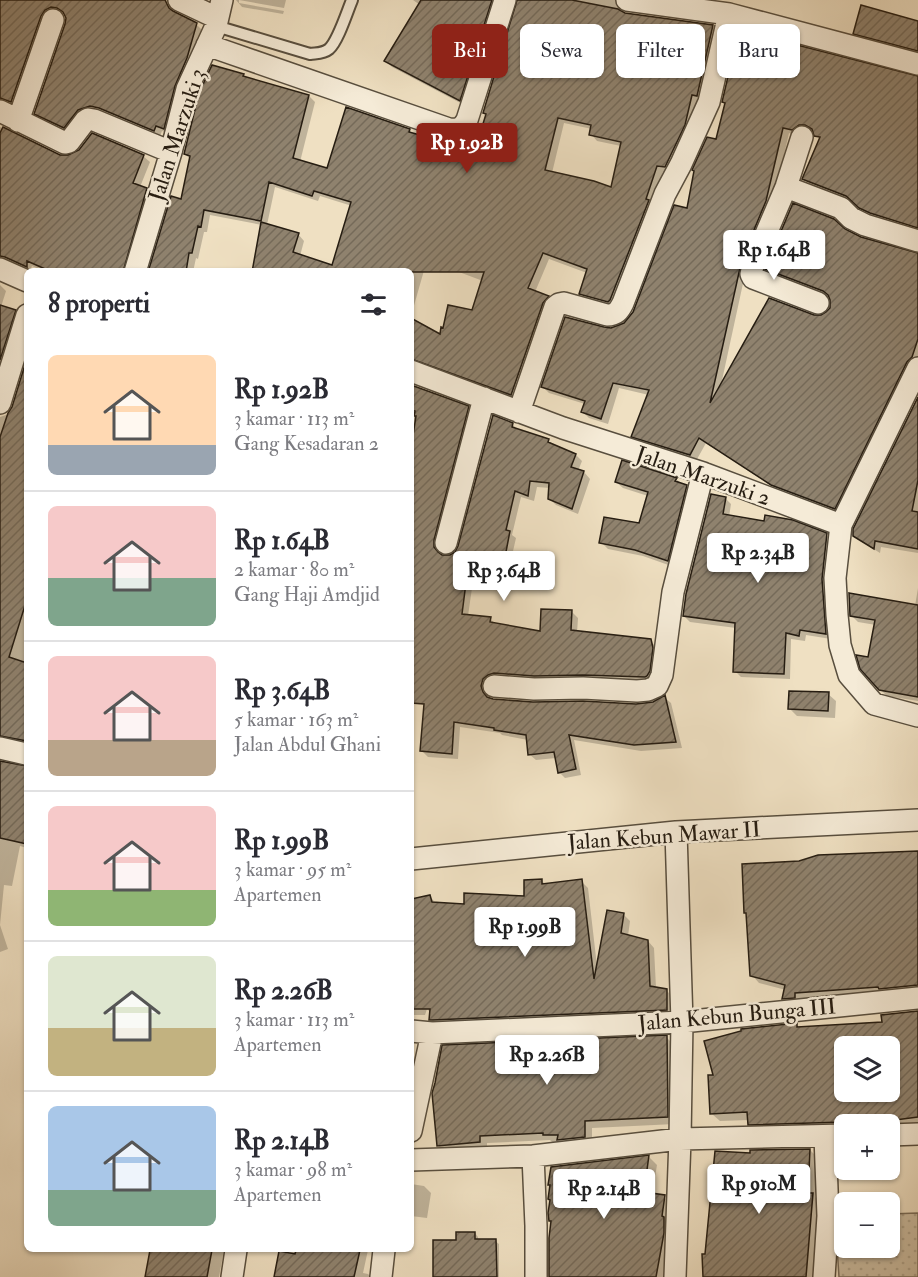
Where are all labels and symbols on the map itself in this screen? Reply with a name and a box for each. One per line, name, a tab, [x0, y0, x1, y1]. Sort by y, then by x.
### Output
street label: Jalan Marzuki 3	[142, 65, 212, 206]
pin: Rp 1.92B	[405, 123, 529, 174]
pin: Rp 1.64B	[712, 230, 836, 281]
street label: Jalan Marzuki 2	[631, 440, 774, 512]
pin: Rp 2.34B	[696, 533, 820, 584]
pin: Rp 3.64B	[442, 551, 566, 602]
street label: Jalan Kebun Mawar II	[565, 815, 762, 857]
pin: Rp 1.99B	[463, 907, 587, 958]
street label: Jalan Kebun Bunga III	[636, 992, 837, 1038]
pin: Rp 2.26B	[485, 1035, 609, 1086]
pin: Rp 910M	[704, 1164, 814, 1215]
pin: Rp 2.14B	[542, 1169, 666, 1220]

